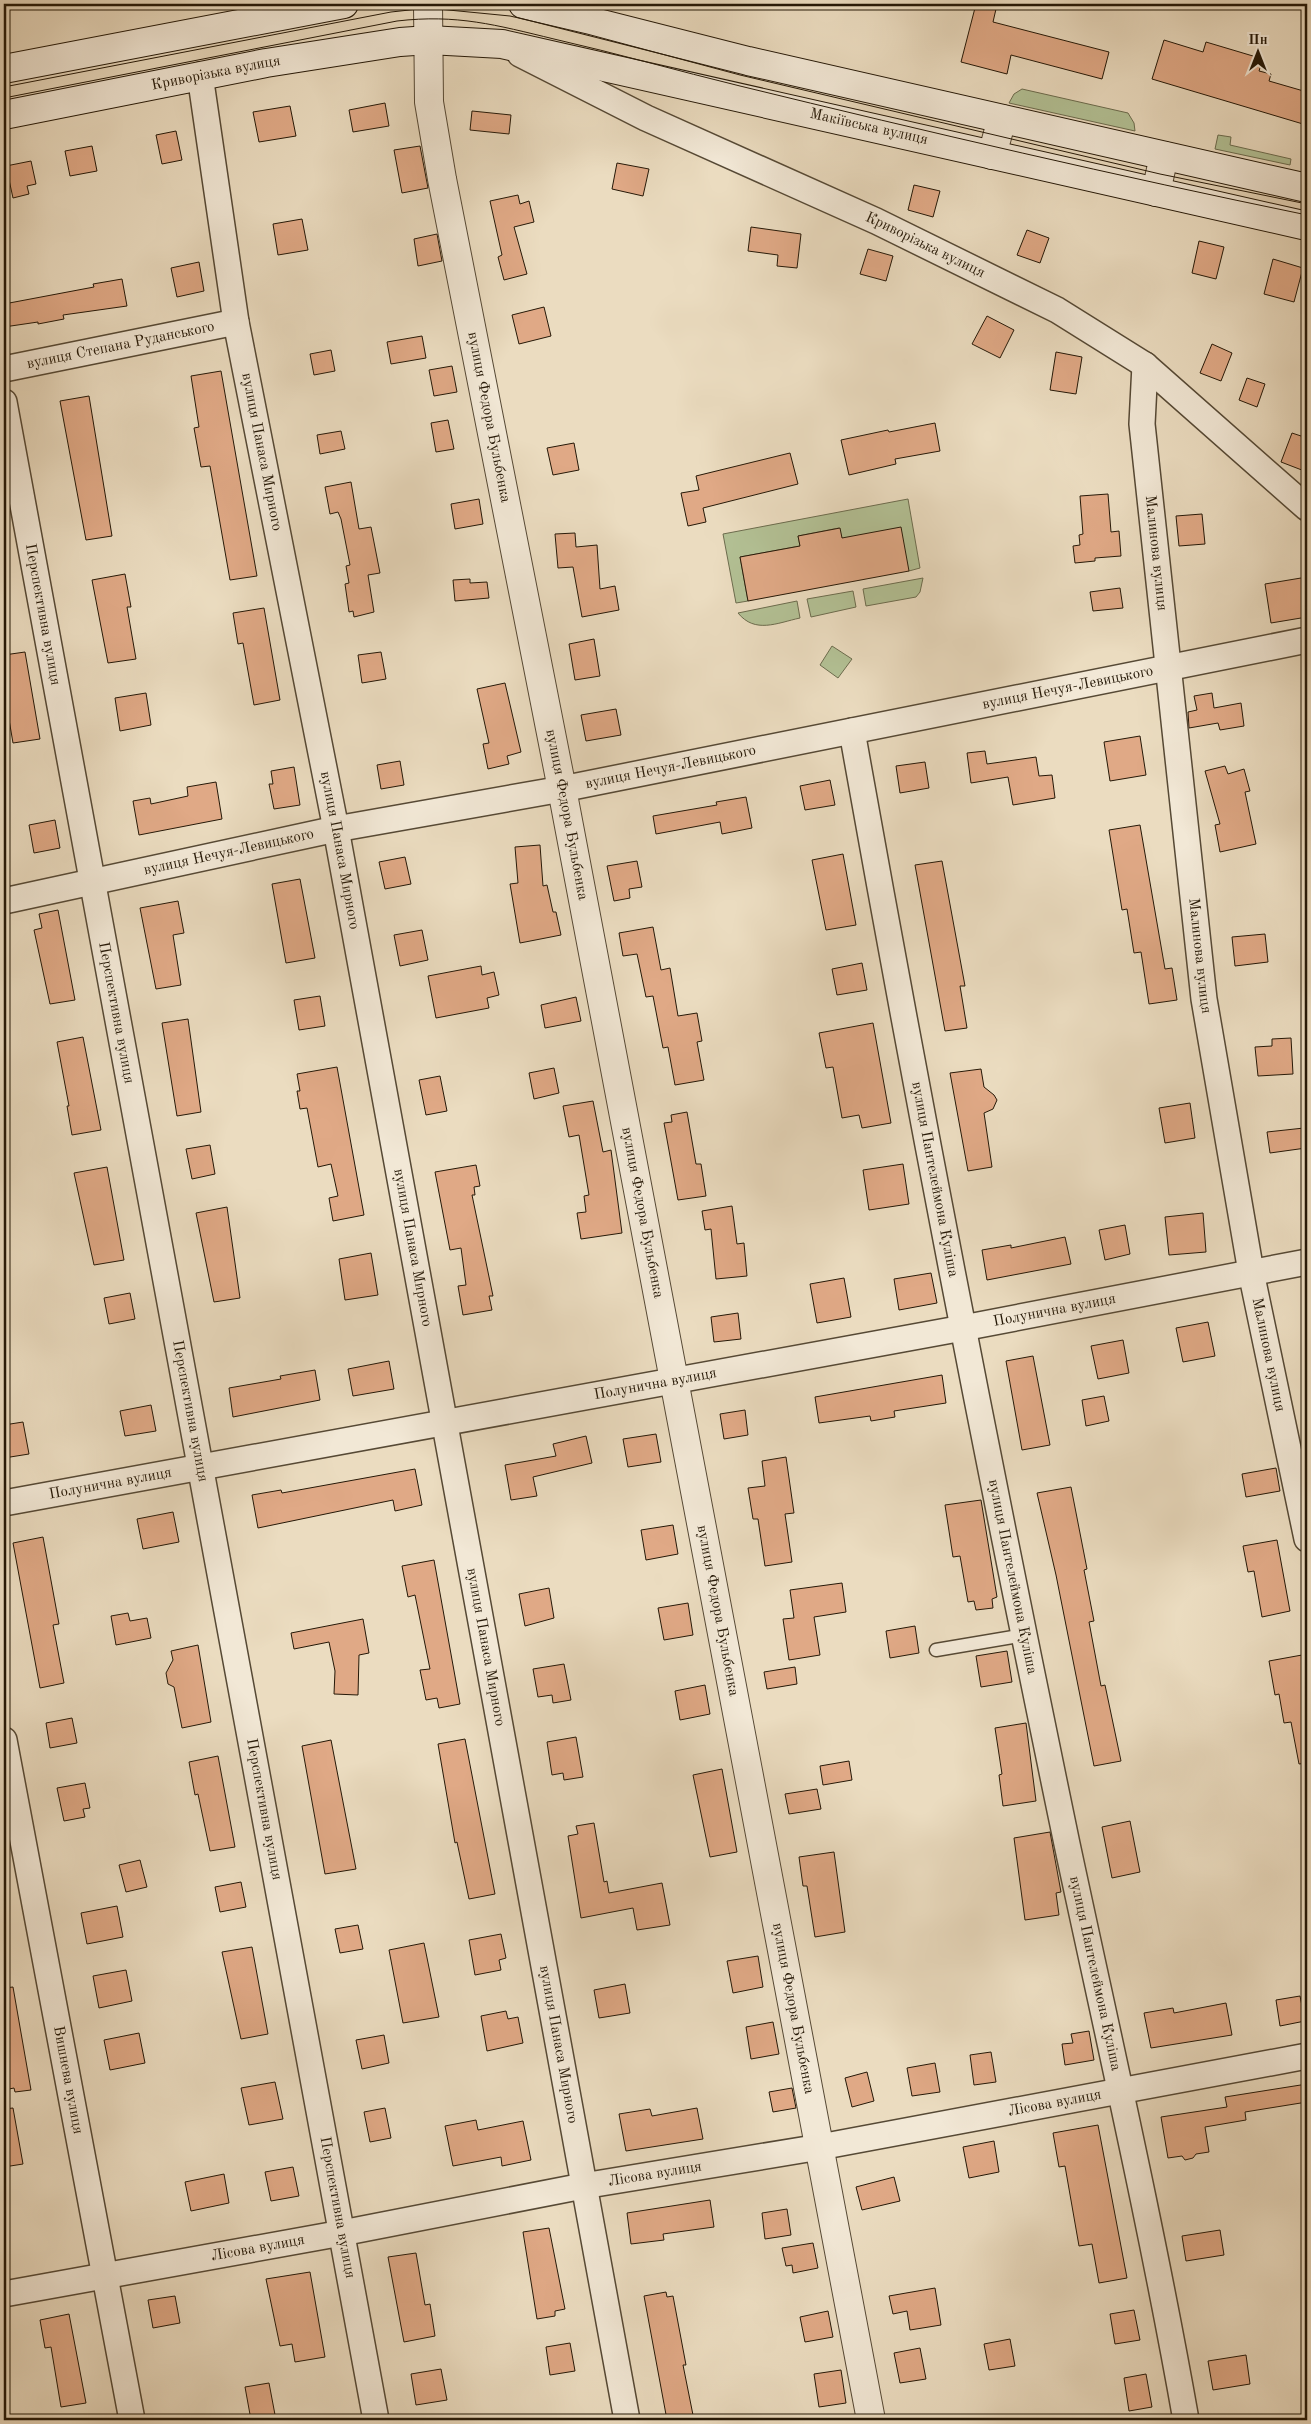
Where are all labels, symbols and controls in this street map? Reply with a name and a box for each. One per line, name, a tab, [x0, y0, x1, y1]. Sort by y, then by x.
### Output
north arrow	[1234, 28, 1284, 78]
text: Пн	[1248, 33, 1268, 47]
street label: Криворізька вулиця	[150, 53, 282, 93]
street label: Макіївська вулиця	[808, 106, 930, 148]
street label: Криворізька вулиця	[863, 210, 987, 281]
street label: вулиця Степана Руданського	[25, 319, 216, 372]
street label: вулиця Федора Бульбенка	[465, 331, 513, 505]
street label: вулиця Панаса Мирного	[239, 372, 285, 532]
street label: Малинова вулиця	[1142, 495, 1170, 612]
street label: Перспективна вулиця	[22, 542, 63, 687]
street label: вулиця Нечуя-Левицького	[981, 663, 1154, 712]
street label: вулиця Федора Бульбенка	[543, 728, 591, 902]
street label: вулиця Нечуя-Левицького	[584, 743, 757, 792]
street label: вулиця Панаса Мирного	[317, 770, 362, 931]
street label: вулиця Нечуя-Левицького	[142, 827, 315, 878]
street label: Малинова вулиця	[1186, 897, 1214, 1015]
street label: Перспективна вулиця	[96, 941, 137, 1085]
street label: вулиця Пантелеймона Куліша	[909, 1080, 961, 1279]
street label: вулиця Федора Бульбенка	[619, 1126, 666, 1300]
street label: вулиця Панаса Мирного	[391, 1167, 434, 1328]
street label: Полунична вулиця	[992, 1291, 1117, 1330]
street label: Малинова вулиця	[1249, 1296, 1288, 1413]
street label: Перспективна вулиця	[169, 1339, 211, 1483]
street label: Полунична вулиця	[593, 1366, 718, 1403]
street label: Полунична вулиця	[48, 1465, 173, 1502]
street label: вулиця Пантелеймона Куліша	[986, 1478, 1040, 1676]
street label: вулиця Федора Бульбенка	[694, 1524, 741, 1698]
street label: вулиця Панаса Мирного	[464, 1567, 507, 1727]
street label: Перспективна вулиця	[243, 1737, 284, 1882]
street label: вулиця Пантелеймона Куліша	[1067, 1875, 1123, 2073]
street label: вулиця Федора Бульбенка	[769, 1922, 817, 2096]
street label: вулиця Панаса Мирного	[536, 1964, 580, 2125]
street label: Вишнева вулиця	[50, 2025, 86, 2136]
street label: Лісова вулиця	[1007, 2087, 1103, 2119]
street label: Перспективна вулиця	[317, 2135, 358, 2280]
street label: Лісова вулиця	[607, 2159, 703, 2189]
street label: Лісова вулиця	[210, 2232, 306, 2264]

